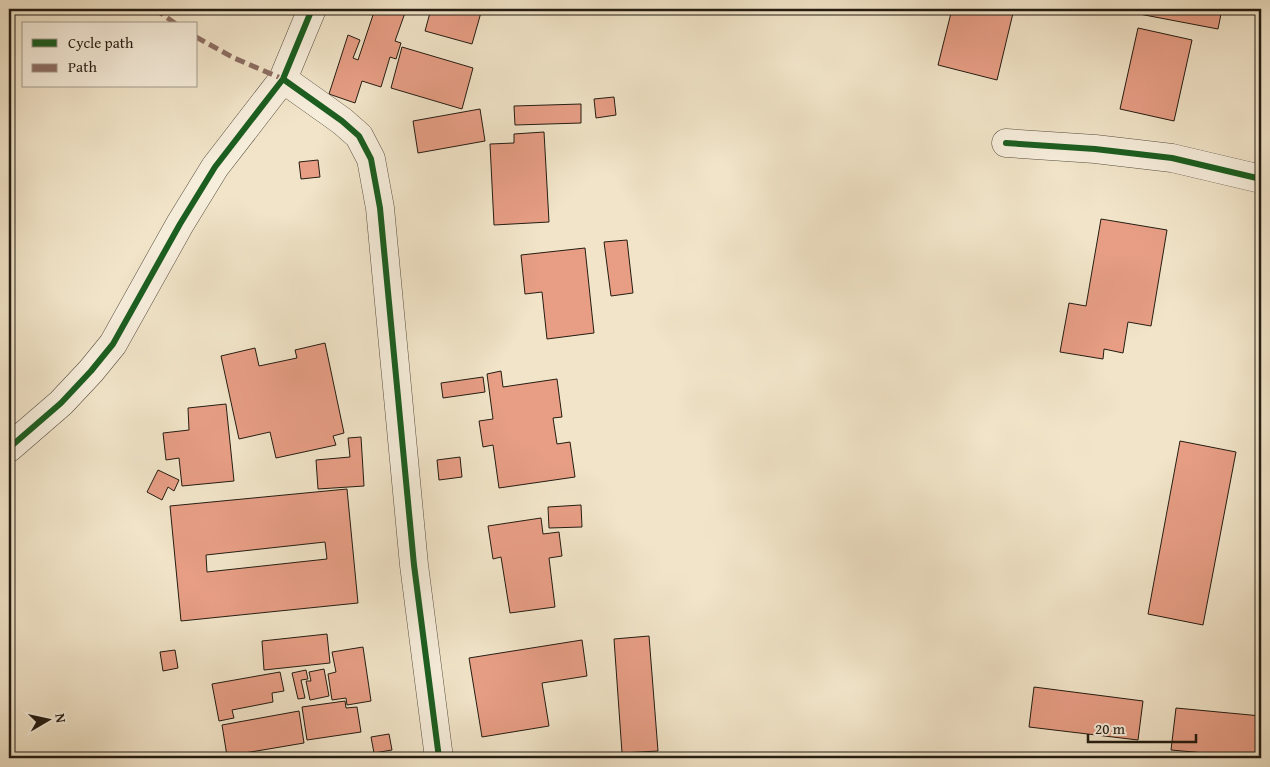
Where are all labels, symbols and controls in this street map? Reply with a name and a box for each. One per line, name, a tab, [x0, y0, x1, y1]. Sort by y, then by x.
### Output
legend	[22, 22, 198, 88]
text: Cycle path	[68, 32, 134, 53]
text: Path	[68, 56, 97, 77]
north arrow	[22, 694, 72, 744]
text: N	[50, 712, 72, 725]
scale bar	[1088, 712, 1195, 744]
text: 20 m	[1095, 718, 1126, 739]

